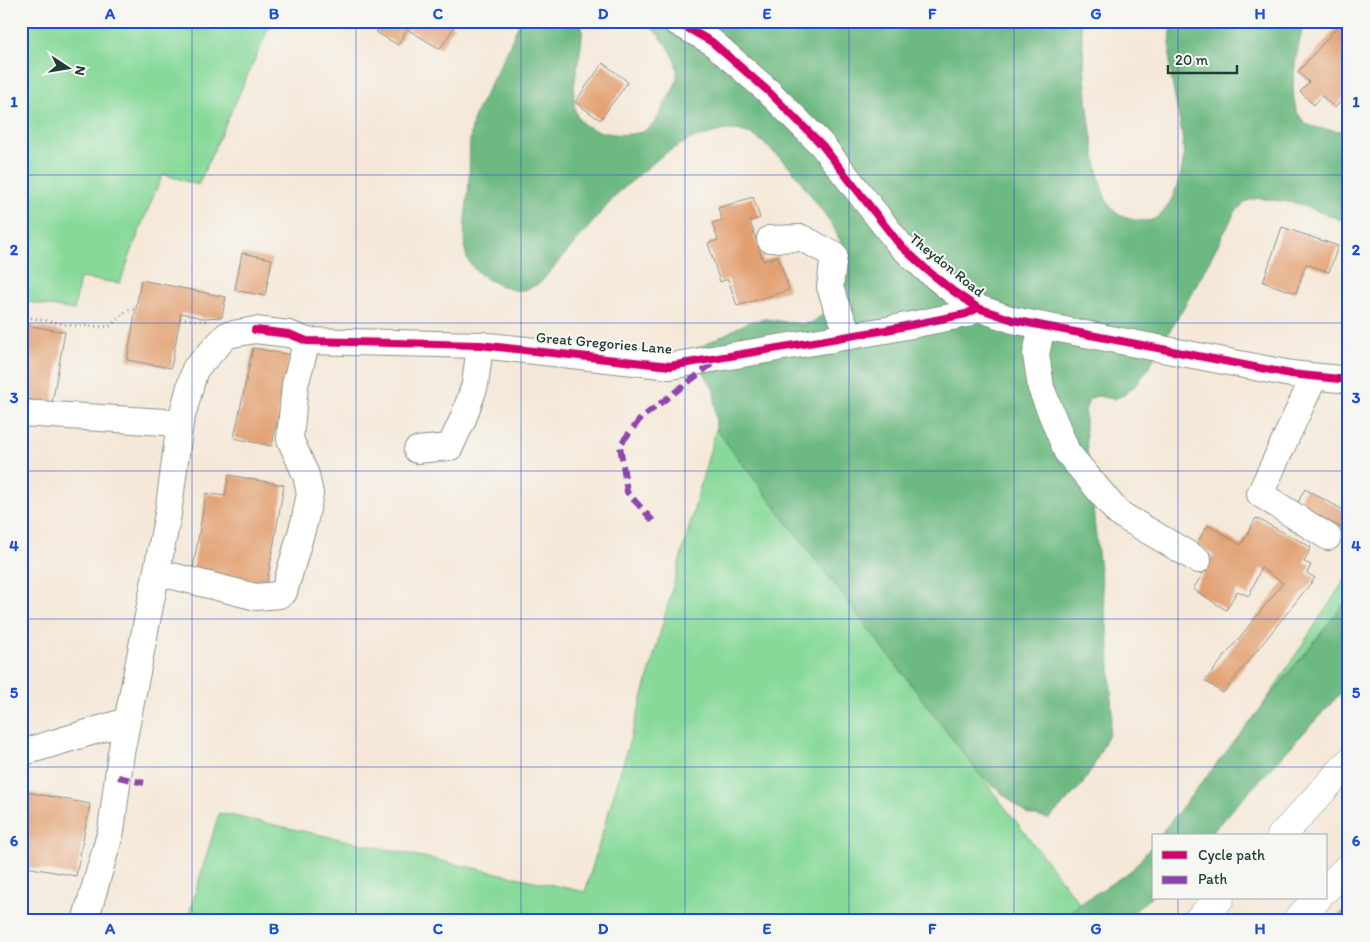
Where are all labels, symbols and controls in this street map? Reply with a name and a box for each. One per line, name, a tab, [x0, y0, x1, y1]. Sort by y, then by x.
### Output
text: A	[104, 4, 116, 23]
text: B	[269, 4, 280, 23]
text: C	[433, 4, 444, 23]
text: D	[598, 4, 609, 23]
text: E	[763, 4, 772, 23]
text: F	[928, 4, 937, 23]
text: G	[1090, 4, 1102, 23]
text: H	[1254, 4, 1266, 23]
north arrow	[42, 42, 92, 92]
scale bar	[1168, 42, 1236, 74]
text: 20 m	[1175, 51, 1209, 69]
text: N	[71, 64, 90, 77]
text: 1	[10, 92, 18, 111]
text: 1	[1352, 92, 1360, 111]
street label: Theydon Road	[906, 229, 988, 301]
text: 2	[10, 240, 19, 259]
text: 2	[1352, 240, 1361, 259]
street label: Great Gregories Lane	[535, 328, 673, 358]
text: 3	[10, 388, 19, 407]
text: 3	[1352, 388, 1361, 407]
text: 4	[9, 536, 19, 555]
text: 4	[1351, 536, 1361, 555]
text: 5	[10, 683, 19, 702]
text: 5	[1352, 683, 1361, 702]
text: 6	[10, 831, 19, 850]
text: 6	[1352, 831, 1361, 850]
legend	[1152, 834, 1328, 900]
text: Cycle path	[1198, 846, 1265, 864]
text: Path	[1198, 870, 1227, 888]
text: A	[104, 919, 116, 938]
text: B	[269, 919, 280, 938]
text: C	[433, 919, 444, 938]
text: D	[598, 919, 609, 938]
text: E	[763, 919, 772, 938]
text: F	[928, 919, 937, 938]
text: G	[1090, 919, 1102, 938]
text: H	[1254, 919, 1266, 938]

